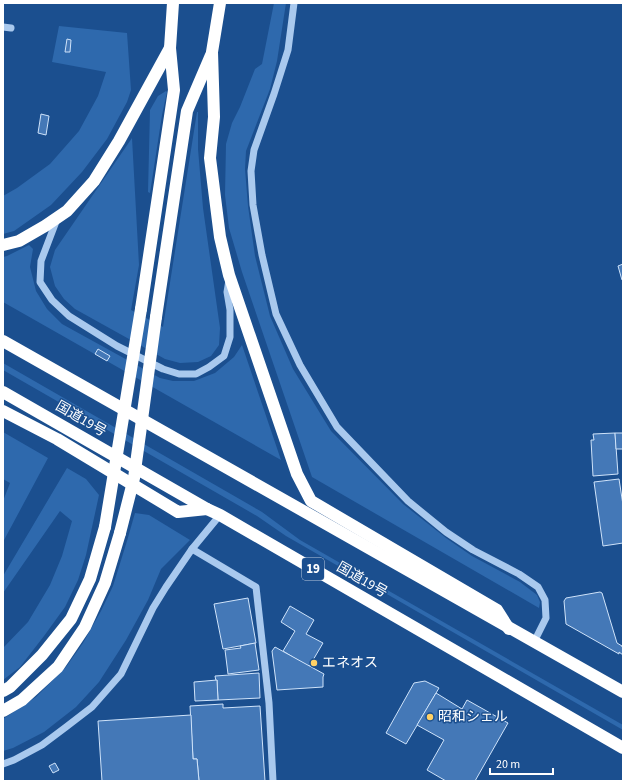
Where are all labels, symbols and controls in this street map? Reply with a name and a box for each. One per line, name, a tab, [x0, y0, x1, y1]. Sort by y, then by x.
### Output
street label: 国道19号	[52, 396, 110, 442]
street label: 国道19号	[333, 557, 391, 603]
road number: 19	[302, 558, 324, 580]
place label: エネオス	[322, 653, 378, 673]
marker: エネオス	[309, 658, 319, 668]
place label: 昭和シェル	[438, 707, 508, 727]
marker: 昭和シェル	[425, 712, 435, 722]
scale bar	[490, 750, 553, 776]
text: 20 m	[496, 756, 520, 773]

